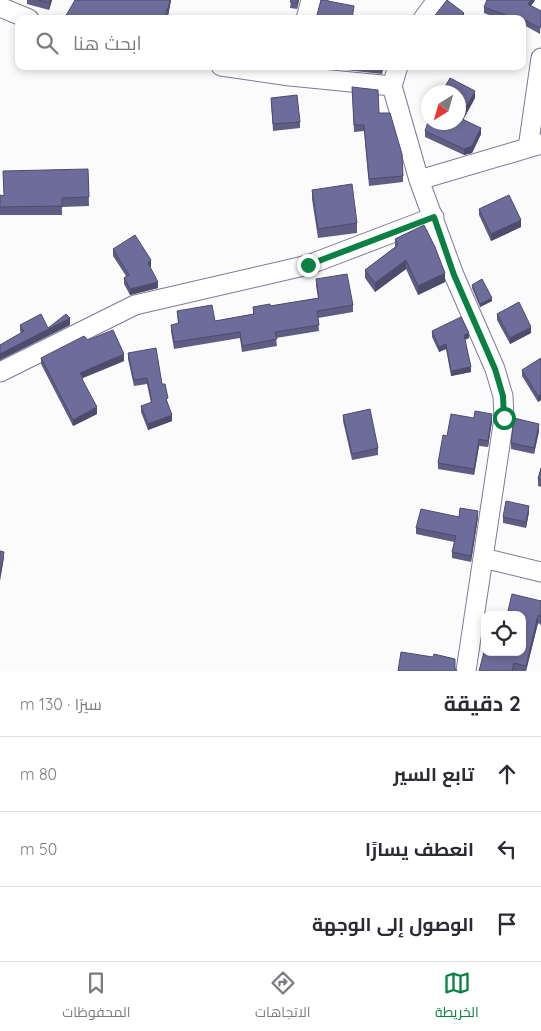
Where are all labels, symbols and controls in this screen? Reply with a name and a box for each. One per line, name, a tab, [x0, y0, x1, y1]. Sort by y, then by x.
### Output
search box	[15, 15, 526, 70]
icon: search	[33, 29, 61, 57]
text: ابحث هنا	[73, 31, 142, 55]
north arrow	[421, 85, 466, 130]
route end	[297, 254, 320, 277]
route start	[493, 407, 516, 430]
map controls	[481, 611, 526, 656]
button: locate	[481, 611, 526, 656]
text: 2 دقيقة	[444, 690, 521, 716]
text: سيرًا · 130 m	[20, 694, 102, 714]
icon: ahead	[493, 760, 521, 788]
text: تابع السير	[393, 762, 474, 786]
text: 80 m	[20, 764, 57, 784]
icon: left	[493, 835, 521, 863]
text: انعطف يسارًا	[365, 837, 474, 861]
text: 50 m	[20, 839, 57, 859]
icon: arrive	[493, 910, 521, 938]
text: الوصول إلى الوجهة	[312, 912, 474, 936]
tab: المحفوظات	[62, 969, 130, 1025]
tab: الاتجاهات	[255, 969, 310, 1025]
tab: الخريطة	[435, 969, 479, 1025]

